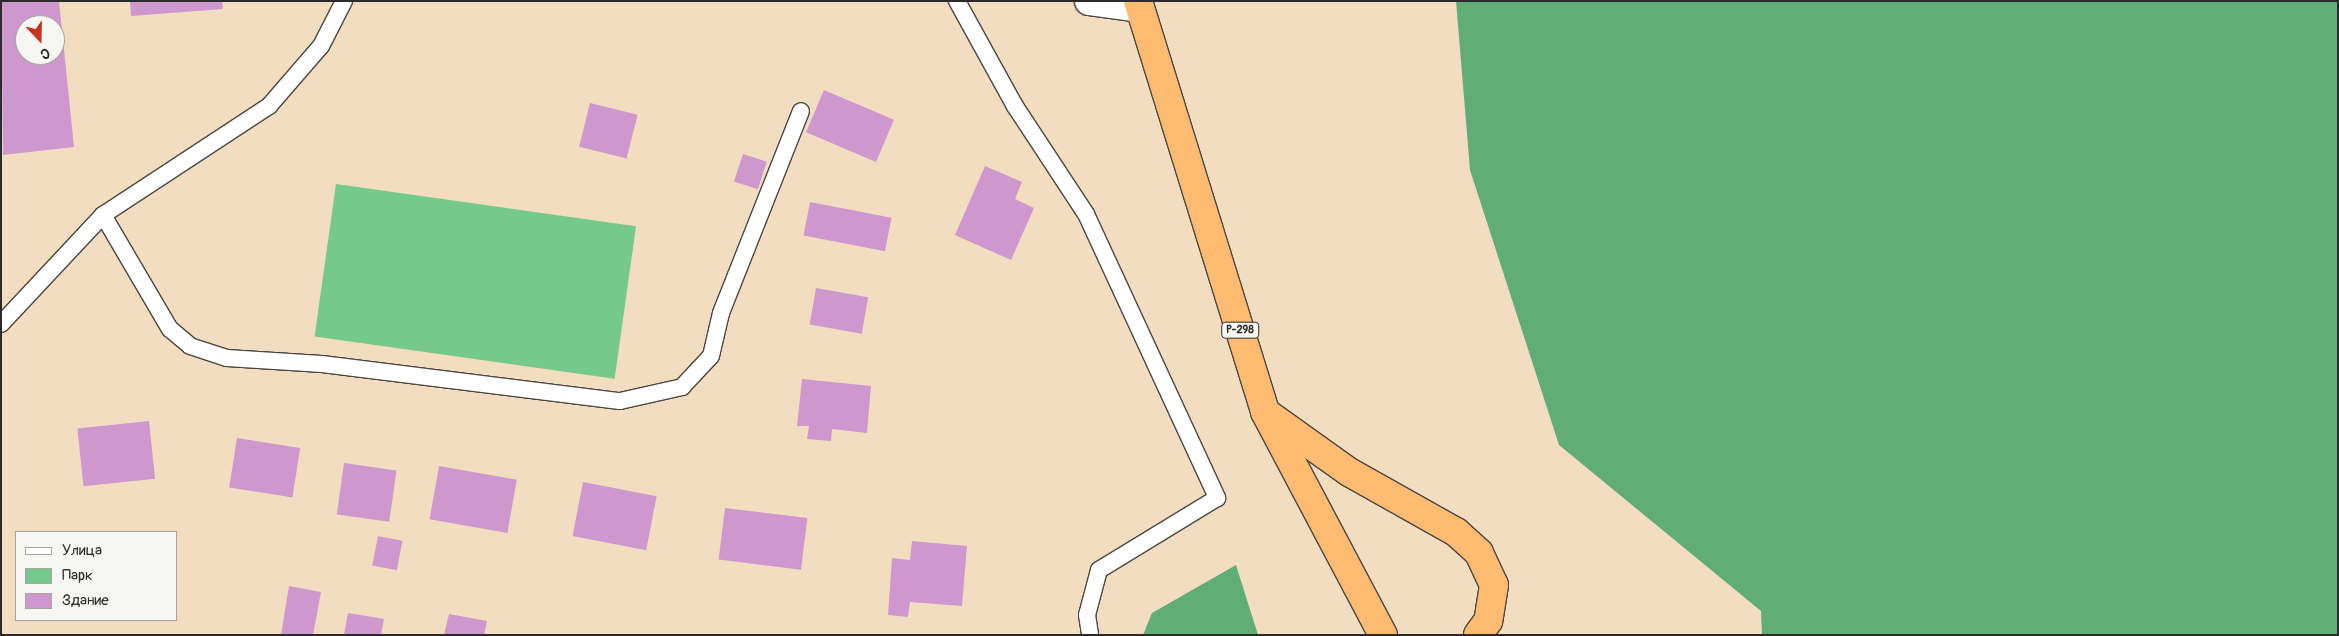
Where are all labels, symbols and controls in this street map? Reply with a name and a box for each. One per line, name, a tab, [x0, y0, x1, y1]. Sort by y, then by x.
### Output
north arrow	[15, 15, 65, 65]
text: С	[38, 44, 52, 63]
road number: Р-298	[1220, 322, 1260, 338]
legend	[15, 531, 178, 621]
text: Улица	[62, 541, 102, 560]
text: Парк	[62, 566, 93, 585]
text: Здание	[62, 591, 109, 610]

